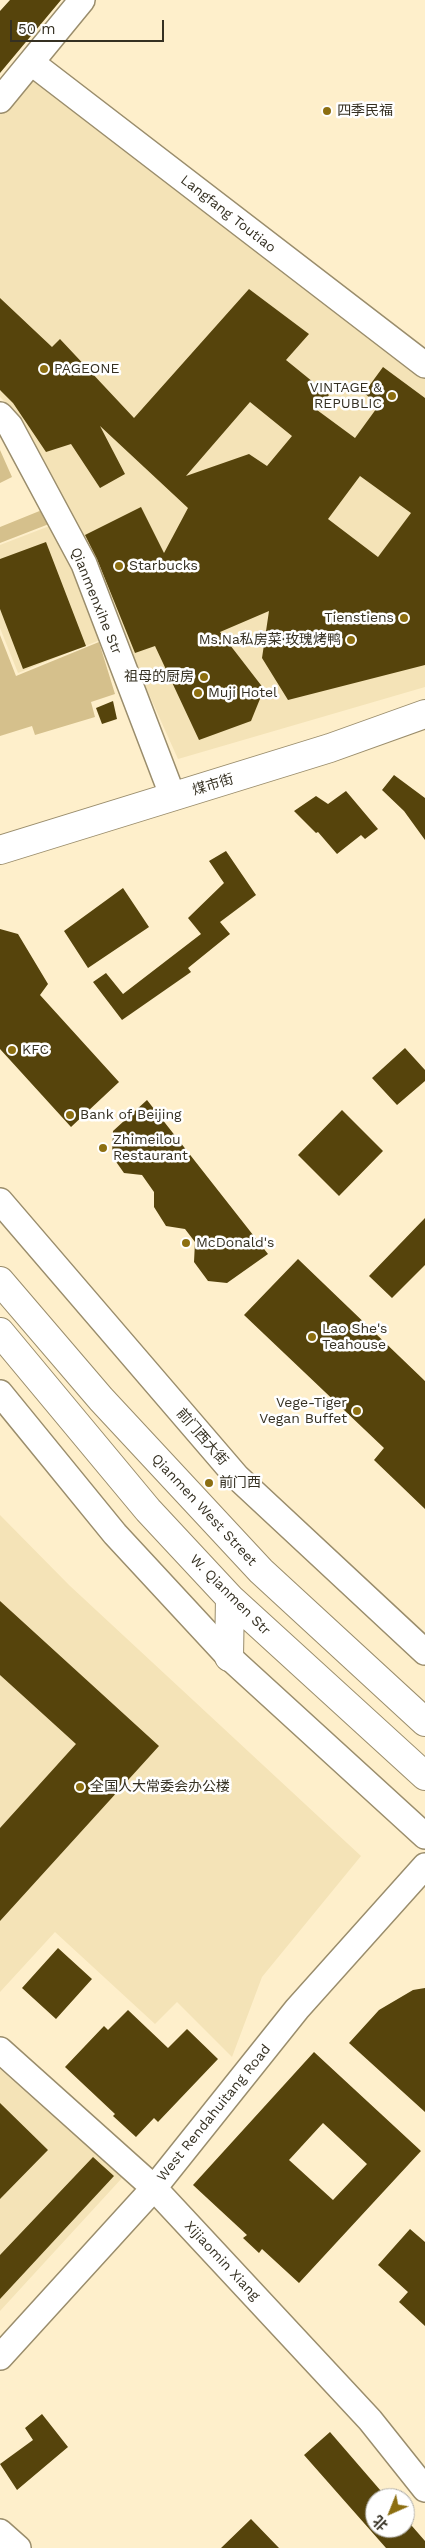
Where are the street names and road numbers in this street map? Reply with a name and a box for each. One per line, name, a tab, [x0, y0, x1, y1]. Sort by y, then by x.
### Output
street label: Langfang Toutiao	[177, 172, 279, 256]
street label: Qianmenxihe Str	[67, 545, 125, 657]
street label: 煤市街	[190, 771, 236, 799]
street label: 前门西大街	[173, 1405, 231, 1469]
street label: Qianmen West Street	[148, 1451, 260, 1569]
street label: W. Qianmen Str	[186, 1551, 274, 1639]
street label: West Rendahuitang Road	[154, 2041, 274, 2185]
street label: Xijiaomin Xiang	[181, 2218, 263, 2304]

